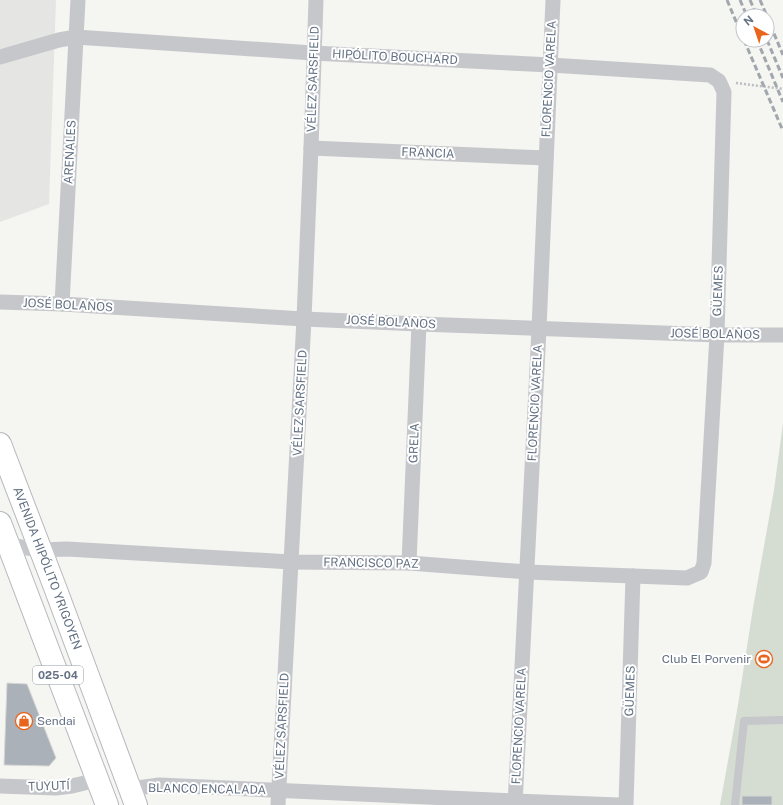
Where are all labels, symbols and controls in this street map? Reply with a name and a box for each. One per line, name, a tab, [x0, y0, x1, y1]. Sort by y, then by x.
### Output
north arrow	[735, 8, 775, 48]
text: N	[741, 13, 756, 28]
street label: FLORENCIO VARELA	[539, 20, 559, 138]
street label: VÉLEZ SARSFIELD	[304, 26, 322, 132]
street label: HIPÓLITO BOUCHARD	[332, 47, 458, 67]
street label: ARENALES	[61, 120, 79, 184]
street label: FRANCIA	[401, 145, 455, 161]
street label: GÜEMES	[710, 265, 726, 317]
street label: JOSÉ BOLAÑOS	[23, 296, 113, 314]
street label: JOSÉ BOLAÑOS	[346, 313, 436, 331]
street label: JOSÉ BOLAÑOS	[670, 326, 760, 342]
street label: FLORENCIO VARELA	[525, 344, 545, 462]
street label: VÉLEZ SARSFIELD	[290, 350, 310, 456]
street label: GRELA	[406, 422, 422, 463]
street label: AVENIDA HIPÓLITO YRIGOYEN	[10, 485, 85, 652]
street label: FRANCISCO PAZ	[323, 555, 419, 571]
sports icon: Club El Porvenir	[754, 649, 774, 669]
place label: Club El Porvenir	[662, 652, 751, 666]
street label: GÜEMES	[622, 665, 638, 717]
road number: 025-04	[33, 666, 83, 684]
street label: FLORENCIO VARELA	[509, 667, 529, 785]
street label: VÉLEZ SARSFIELD	[272, 673, 292, 779]
shop icon: Sendai	[14, 711, 34, 731]
place label: Sendai	[37, 714, 76, 728]
street label: TUYUTÍ	[28, 778, 71, 794]
street label: BLANCO ENCALADA	[148, 781, 267, 797]

